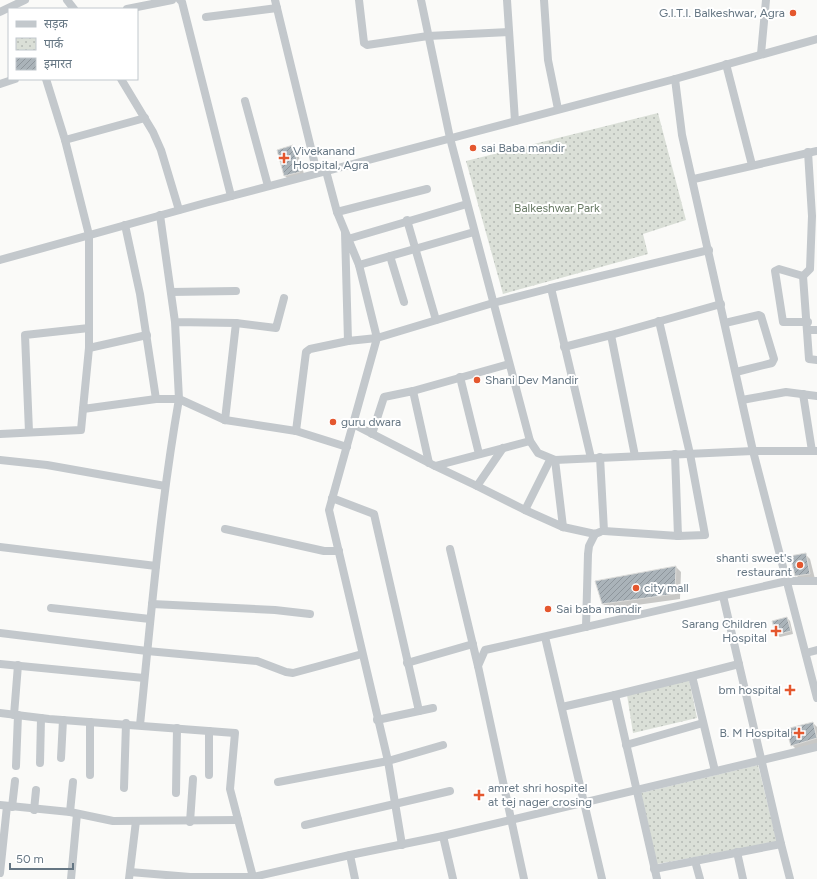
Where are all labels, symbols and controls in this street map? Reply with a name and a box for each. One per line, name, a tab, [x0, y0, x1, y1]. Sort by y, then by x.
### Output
place label: G.I.T.I. Balkeshwar, Agra	[659, 6, 785, 20]
legend	[8, 8, 138, 80]
marker: G.I.T.I. Balkeshwar, Agra	[788, 8, 798, 18]
text: सड़क	[44, 17, 69, 31]
text: पार्क	[44, 37, 64, 51]
text: इमारत	[44, 57, 73, 71]
place label: sai Baba mandir	[481, 141, 565, 155]
marker: sai Baba mandir	[468, 143, 478, 153]
place label: Vivekanand Hospital, Agra	[293, 144, 369, 172]
marker: Vivekanand Hospital, Agra	[278, 152, 290, 164]
park label: Balkeshwar Park	[514, 201, 600, 215]
place label: Shani Dev Mandir	[485, 373, 578, 387]
marker: Shani Dev Mandir	[472, 375, 482, 385]
place label: guru dwara	[341, 415, 401, 429]
marker: guru dwara	[328, 417, 338, 427]
place label: shanti sweet's restaurant	[716, 551, 792, 579]
marker: shanti sweet's restaurant	[795, 560, 805, 570]
place label: city mall	[644, 581, 689, 595]
marker: city mall	[631, 583, 641, 593]
place label: Sai baba mandir	[556, 602, 641, 616]
marker: Sai baba mandir	[543, 604, 553, 614]
place label: Sarang Children Hospital	[682, 617, 767, 645]
marker: Sarang Children Hospital	[770, 625, 782, 637]
place label: bm hospital	[718, 683, 781, 697]
marker: bm hospital	[784, 684, 796, 696]
place label: B. M Hospital	[719, 726, 790, 740]
marker: B. M Hospital	[793, 727, 805, 739]
place label: amret shri hospitel at tej nager crosing	[488, 781, 592, 809]
marker: amret shri hospitel at tej nager crosing	[473, 789, 485, 801]
scale bar	[10, 845, 73, 871]
text: 50 m	[16, 852, 44, 866]

